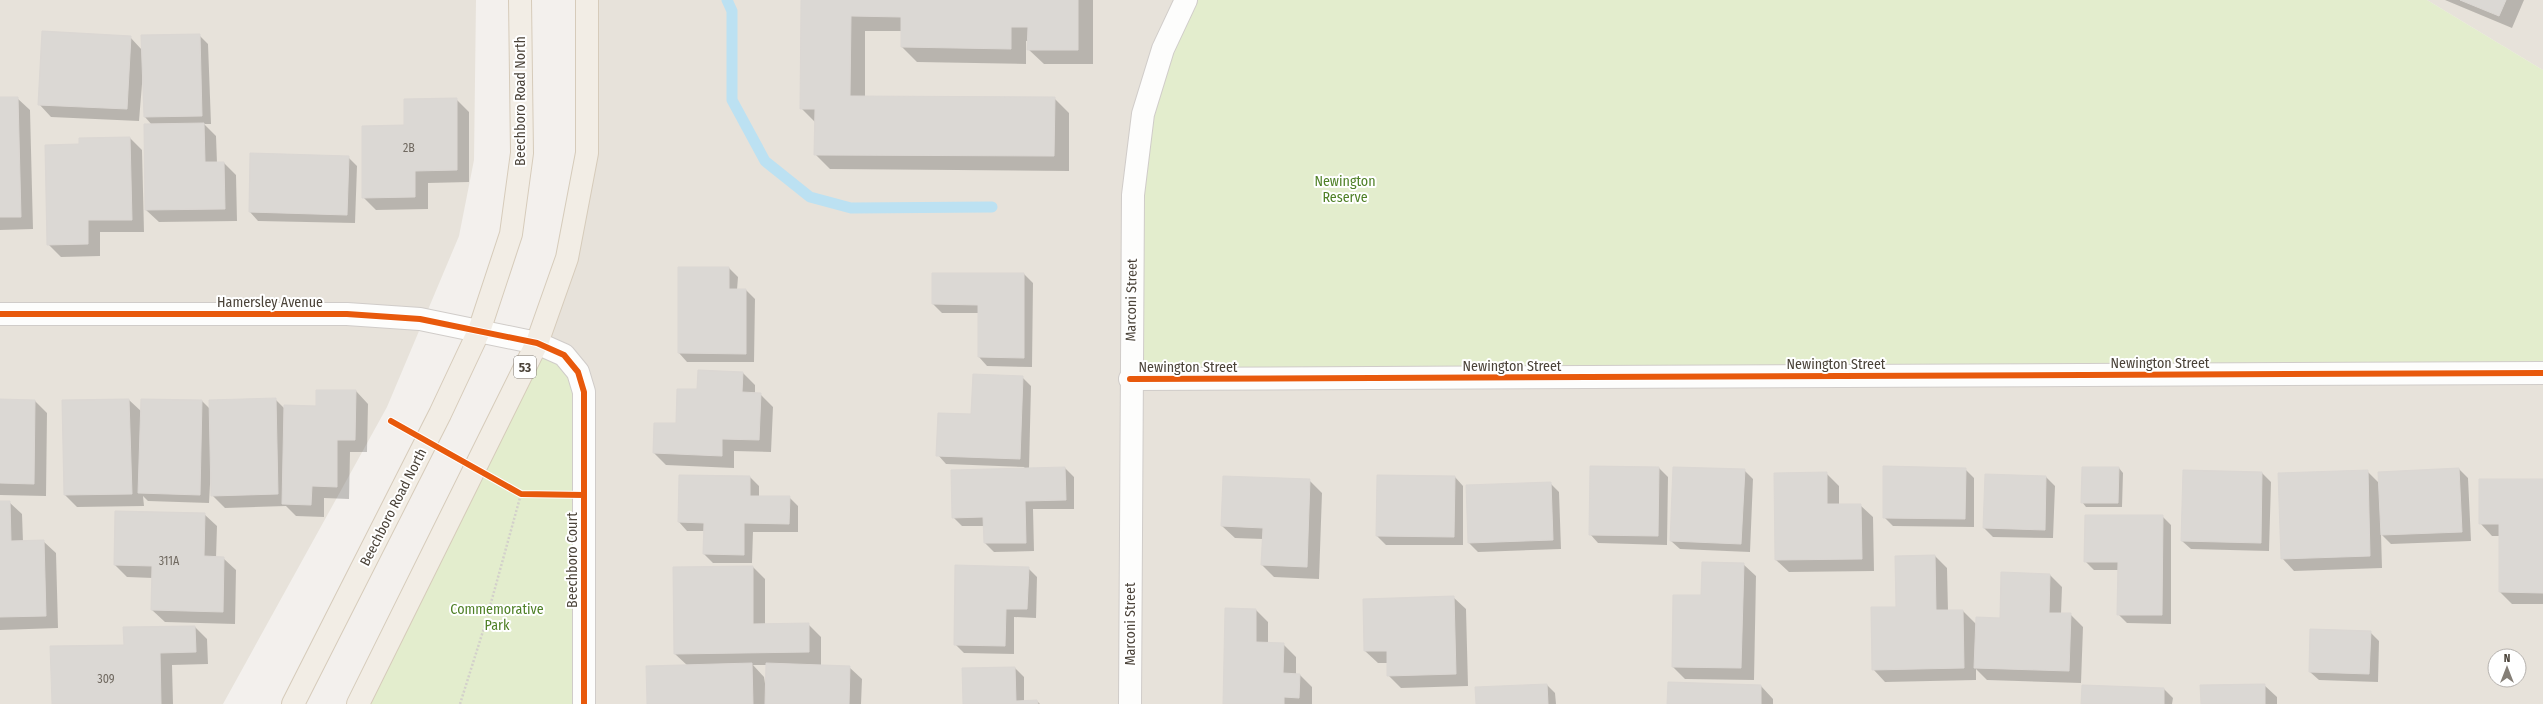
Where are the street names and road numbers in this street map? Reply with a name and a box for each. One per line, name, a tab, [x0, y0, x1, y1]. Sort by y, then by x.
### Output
street label: Beechboro Road North	[512, 36, 529, 166]
street label: Marconi Street	[1122, 258, 1141, 342]
street label: Hamersley Avenue	[217, 294, 323, 311]
street label: Newington Street	[2111, 355, 2210, 372]
road number: 53	[514, 356, 536, 378]
street label: Newington Street	[1787, 356, 1886, 373]
street label: Newington Street	[1463, 358, 1562, 375]
street label: Newington Street	[1139, 359, 1238, 376]
street label: Beechboro Road North	[356, 446, 430, 569]
street label: Beechboro Court	[564, 512, 581, 608]
street label: Marconi Street	[1122, 582, 1139, 666]

